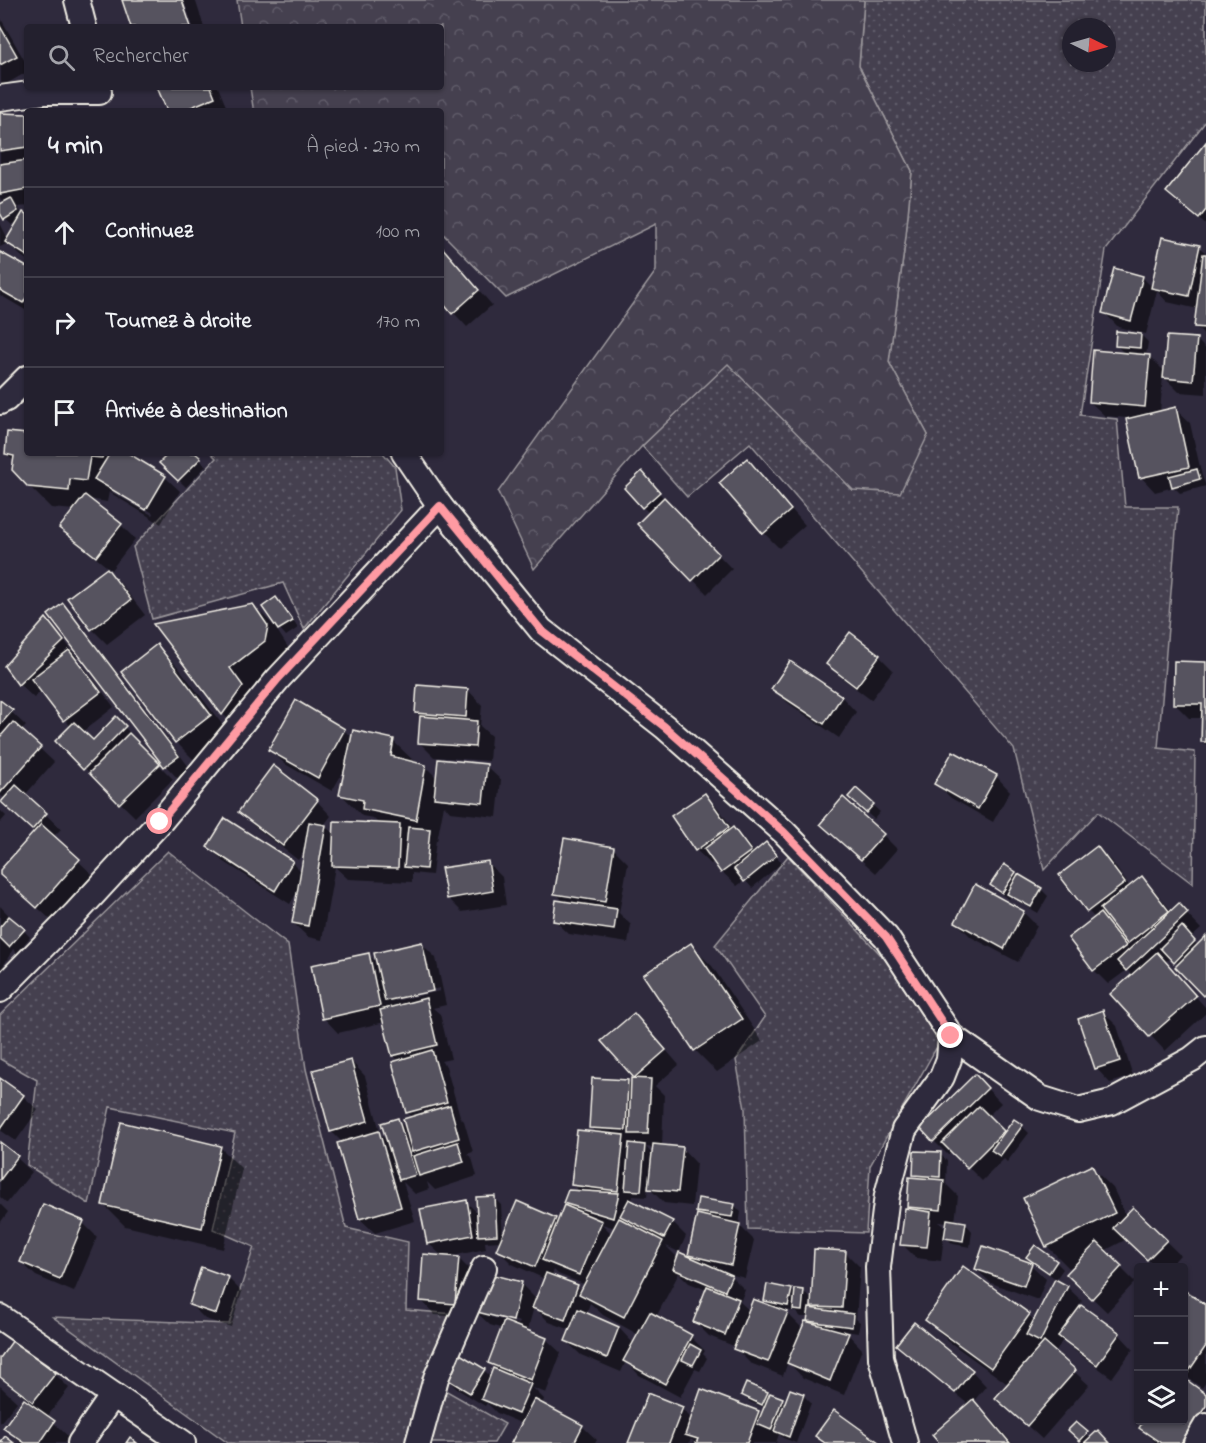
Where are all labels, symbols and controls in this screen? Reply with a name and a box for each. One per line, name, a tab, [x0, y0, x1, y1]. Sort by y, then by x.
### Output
north arrow	[1062, 18, 1116, 72]
search box	[24, 24, 444, 90]
icon: search	[45, 41, 78, 74]
text: Rechercher	[93, 41, 189, 73]
text: 4 min	[48, 128, 103, 166]
text: À pied · 270 m	[306, 133, 420, 162]
icon: ahead	[48, 216, 81, 249]
text: Continuez	[105, 216, 193, 248]
text: 100 m	[376, 218, 420, 247]
icon: right	[48, 306, 81, 339]
text: Tournez à droite	[105, 306, 251, 338]
text: 170 m	[376, 308, 420, 337]
icon: arrive	[48, 396, 81, 429]
text: Arrivée à destination	[105, 396, 288, 428]
route start	[146, 808, 172, 834]
route end	[937, 1022, 963, 1048]
map controls	[1134, 1263, 1188, 1425]
button: +	[1134, 1263, 1188, 1317]
button: −	[1134, 1317, 1188, 1371]
button: layers	[1134, 1371, 1188, 1425]

